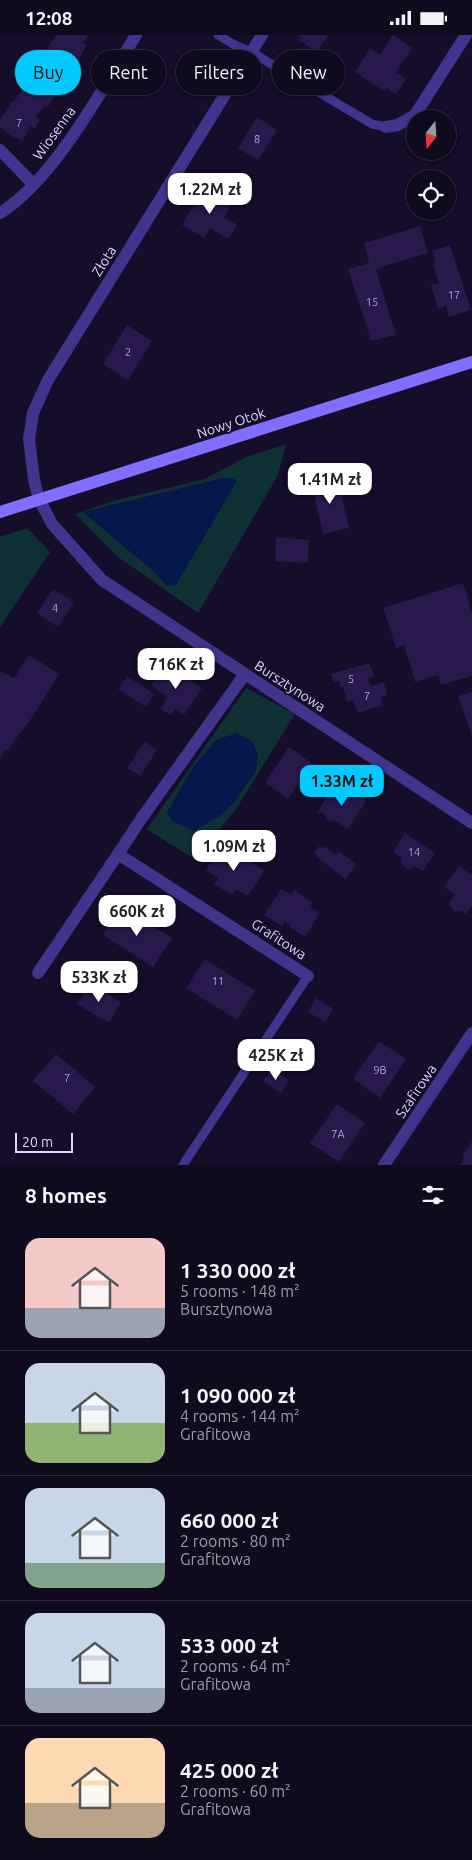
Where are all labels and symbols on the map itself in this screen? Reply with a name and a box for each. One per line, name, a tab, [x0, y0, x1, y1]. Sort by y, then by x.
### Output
street label: Wiosenna	[29, 103, 79, 163]
north arrow	[406, 110, 456, 160]
house number: 7	[16, 117, 22, 129]
house number: 8	[254, 133, 260, 145]
pin: 1.22M zł	[158, 173, 262, 215]
street label: Złota	[89, 243, 119, 279]
house number: 17	[448, 289, 460, 301]
house number: 15	[366, 296, 378, 308]
house number: 2	[125, 346, 131, 358]
street label: Nowy Otok	[195, 404, 267, 442]
pin: 1.41M zł	[278, 463, 382, 505]
house number: 4	[52, 602, 58, 614]
pin: 716K zł	[130, 647, 222, 690]
street label: Bursztynowa	[252, 657, 328, 715]
house number: 5	[348, 673, 354, 685]
house number: 7	[364, 690, 370, 702]
pin: 1.33M zł	[290, 765, 394, 807]
pin: 1.09M zł	[182, 829, 286, 872]
house number: 14	[408, 846, 420, 858]
pin: 660K zł	[91, 895, 183, 937]
street label: Grafitowa	[249, 915, 309, 963]
pin: 533K zł	[53, 961, 145, 1003]
house number: 11	[212, 975, 224, 987]
pin: 425K zł	[230, 1039, 322, 1081]
street label: Szafirowa	[392, 1061, 440, 1121]
house number: 9B	[373, 1064, 387, 1076]
house number: 7	[64, 1072, 70, 1084]
house number: 7A	[331, 1128, 346, 1140]
scale bar	[15, 1130, 72, 1153]

